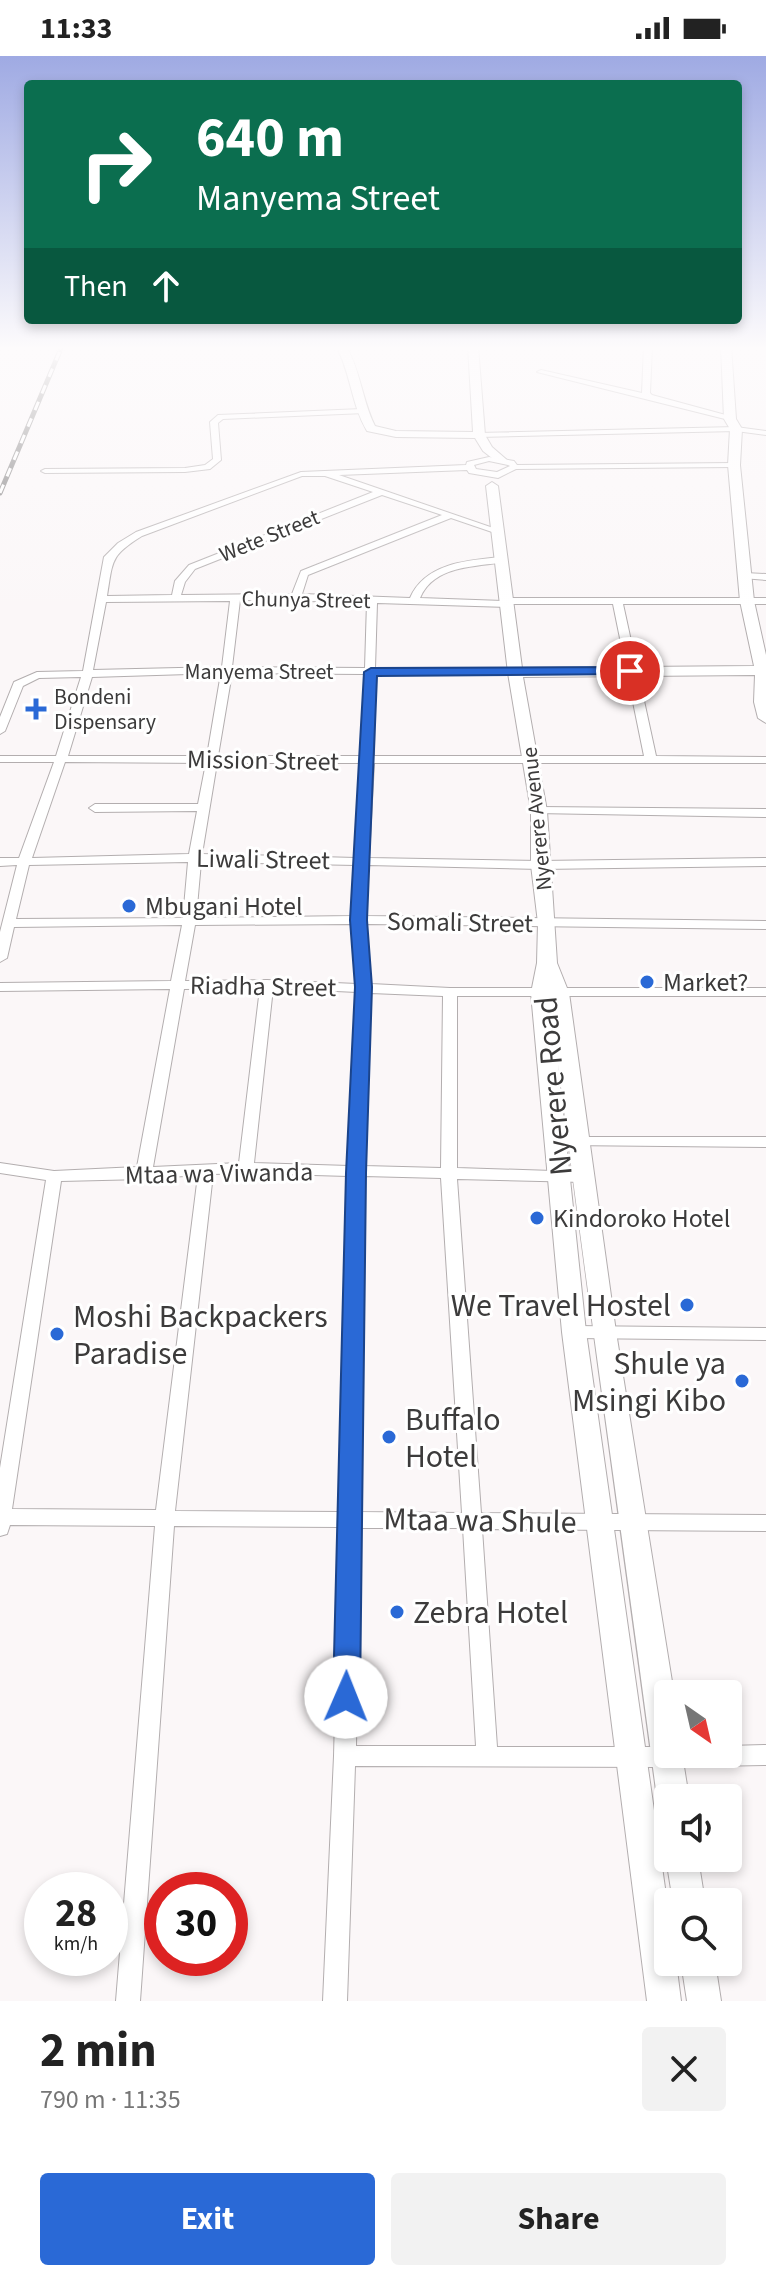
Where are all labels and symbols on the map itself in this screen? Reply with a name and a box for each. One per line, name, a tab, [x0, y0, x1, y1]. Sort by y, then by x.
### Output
street label: Wete Street	[214, 501, 325, 571]
street label: Chunya Street	[241, 583, 371, 617]
pin	[596, 637, 664, 705]
street label: Manyema Street	[184, 656, 334, 688]
place label: Bondeni Dispensary	[54, 681, 157, 738]
marker: Bondeni Dispensary	[25, 698, 47, 720]
street label: Mission Street	[187, 741, 340, 780]
street label: Nyerere Avenue	[514, 745, 560, 892]
street label: Liwali Street	[196, 840, 330, 879]
place label: Mbugani Hotel	[145, 888, 303, 925]
marker: Mbugani Hotel	[120, 897, 138, 915]
street label: Somali Street	[387, 903, 534, 942]
place label: Market?	[663, 964, 748, 1001]
street label: Riadha Street	[190, 967, 337, 1006]
marker: Market?	[638, 973, 656, 991]
street label: Nyerere Road	[523, 994, 585, 1177]
street label: Mtaa wa Viwanda	[125, 1153, 314, 1194]
place label: Kindoroko Hotel	[553, 1200, 730, 1237]
marker: Kindoroko Hotel	[528, 1209, 546, 1227]
place label: We Travel Hostel	[451, 1283, 671, 1329]
place label: Moshi Backpackers Paradise	[73, 1294, 328, 1377]
marker: We Travel Hostel	[678, 1296, 696, 1314]
marker: Moshi Backpackers Paradise	[48, 1325, 66, 1343]
place label: Shule ya Msingi Kibo	[572, 1341, 726, 1424]
marker: Shule ya Msingi Kibo	[733, 1372, 751, 1390]
place label: Buffalo Hotel	[405, 1397, 501, 1480]
marker: Buffalo Hotel	[380, 1428, 398, 1446]
street label: Mtaa wa Shule	[383, 1496, 577, 1546]
place label: Zebra Hotel	[413, 1590, 568, 1636]
marker: Zebra Hotel	[388, 1603, 406, 1621]
position arrow	[304, 1655, 388, 1739]
north arrow	[654, 1680, 742, 1768]
speed limit sign: 30	[144, 1872, 248, 1976]

